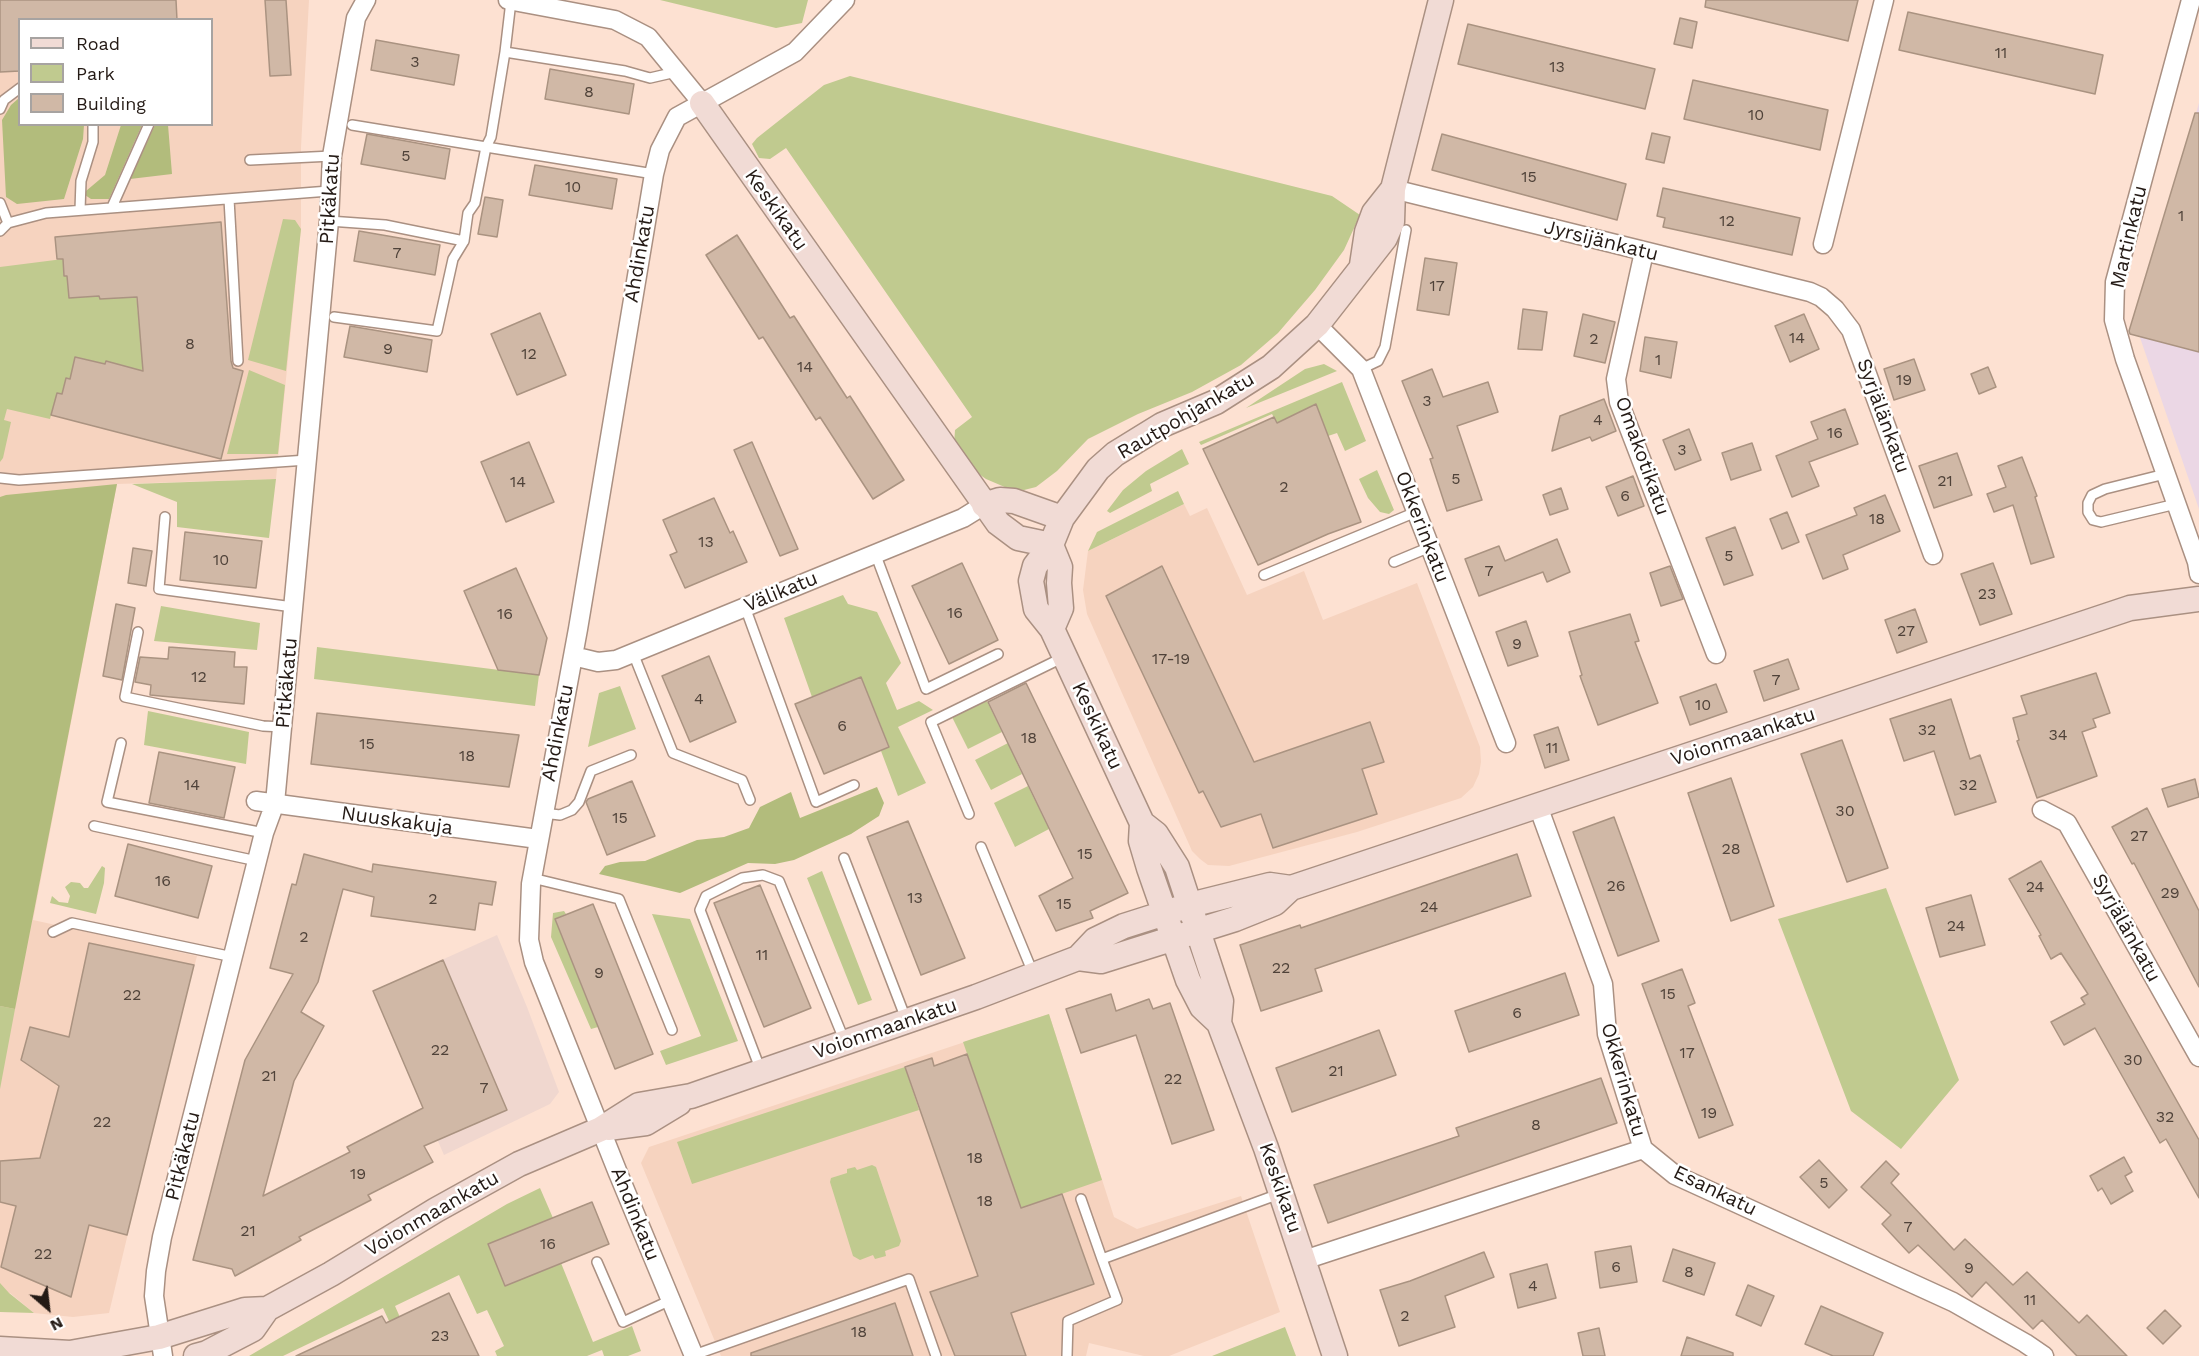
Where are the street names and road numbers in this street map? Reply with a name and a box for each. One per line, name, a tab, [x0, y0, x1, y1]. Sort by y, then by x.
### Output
street label: Pitkäkatu	[315, 153, 345, 245]
street label: Keskikatu	[739, 165, 813, 255]
street label: Martinkatu	[2106, 183, 2152, 291]
street label: Ahdinkatu	[620, 203, 660, 305]
street label: Jyrsijänkatu	[1541, 215, 1661, 267]
street label: Syrjälänkatu	[1851, 356, 1915, 476]
street label: Rautpohjankatu	[1113, 367, 1259, 465]
street label: Omakotikatu	[1609, 393, 1675, 519]
street label: Okkerinkatu	[1390, 468, 1454, 586]
street label: Välikatu	[741, 566, 821, 618]
street label: Pitkäkatu	[271, 637, 303, 729]
street label: Keskikatu	[1066, 678, 1128, 774]
street label: Ahdinkatu	[537, 682, 579, 784]
street label: Voionmaankatu	[1668, 702, 1818, 772]
street label: Nuuskakuja	[340, 801, 454, 841]
street label: Syrjälänkatu	[2086, 870, 2166, 986]
street label: Voionmaankatu	[810, 993, 960, 1065]
street label: Okkerinkatu	[1595, 1020, 1651, 1140]
street label: Pitkäkatu	[160, 1109, 206, 1203]
street label: Keskikatu	[1253, 1140, 1307, 1236]
street label: Esankatu	[1669, 1161, 1761, 1221]
street label: Ahdinkatu	[605, 1164, 665, 1264]
street label: Voionmaankatu	[361, 1166, 503, 1262]

